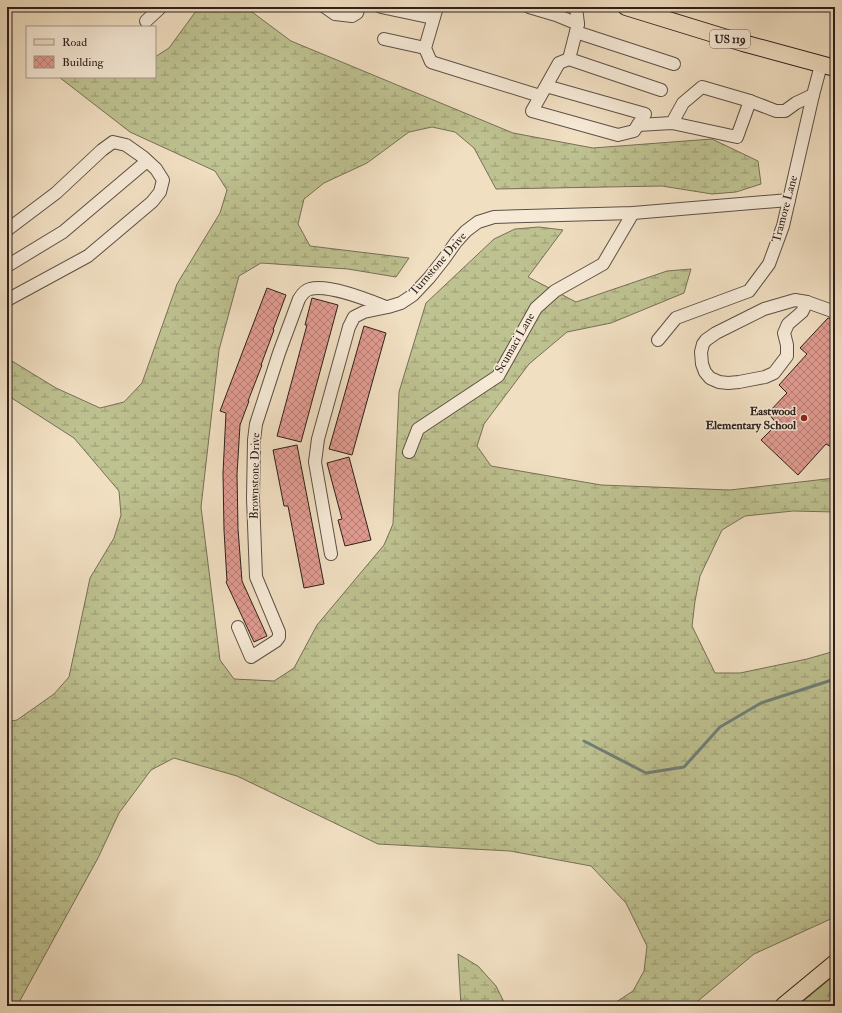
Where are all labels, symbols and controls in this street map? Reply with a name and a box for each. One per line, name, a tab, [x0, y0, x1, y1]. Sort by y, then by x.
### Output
legend	[26, 26, 156, 78]
road number: US 119	[710, 30, 750, 48]
text: Road	[62, 35, 87, 50]
text: Building	[62, 55, 105, 70]
street label: Tramore Lane	[769, 174, 801, 244]
street label: Turnstone Drive	[406, 229, 470, 299]
street label: Scumaci Lane	[492, 310, 538, 376]
place label: Eastwood Elementary School	[705, 404, 797, 433]
marker: Eastwood Elementary School	[799, 413, 809, 423]
street label: Brownstone Drive	[247, 433, 263, 519]

